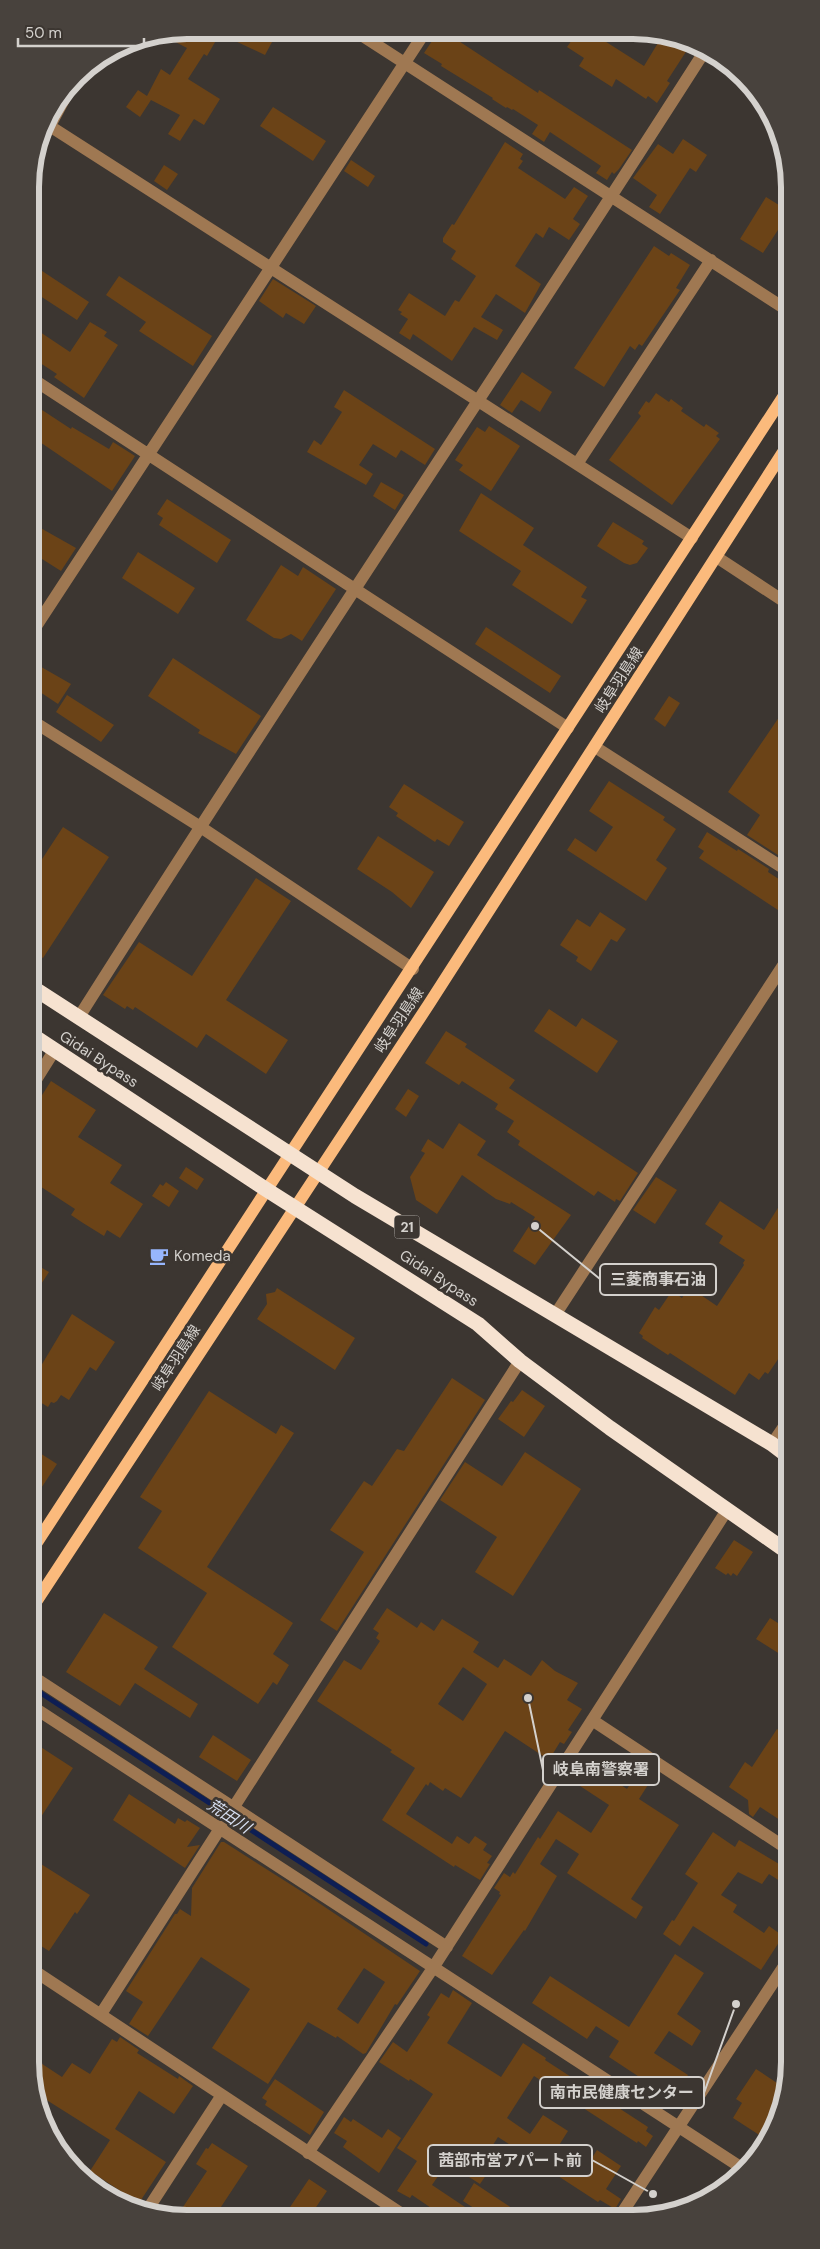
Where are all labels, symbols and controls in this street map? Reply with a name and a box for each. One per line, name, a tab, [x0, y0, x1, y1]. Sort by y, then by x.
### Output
scale bar	[18, 15, 144, 47]
text: 50 m	[25, 23, 62, 43]
street label: 岐阜羽島線	[590, 643, 648, 717]
street label: 岐阜羽島線	[370, 983, 428, 1057]
street label: Gidai Bypass	[56, 1026, 142, 1092]
road number: 21	[394, 1216, 420, 1238]
cafe icon: Komeda	[148, 1245, 170, 1267]
street label: Gidai Bypass	[396, 1245, 482, 1311]
place label: Komeda	[174, 1246, 231, 1266]
callout: 三菱商事石油	[600, 1264, 716, 1295]
text: 三菱商事石油	[610, 1269, 706, 1290]
street label: 岐阜羽島線	[147, 1321, 205, 1395]
callout: 岐阜南警察署	[543, 1754, 659, 1785]
text: 岐阜南警察署	[553, 1759, 649, 1780]
water label: 荒田川	[203, 1794, 257, 1839]
callout: 南市民健康センター	[540, 2077, 704, 2108]
text: 南市民健康センター	[550, 2082, 694, 2103]
callout: 茜部市営アパート前	[428, 2145, 592, 2176]
text: 茜部市営アパート前	[438, 2150, 582, 2171]

